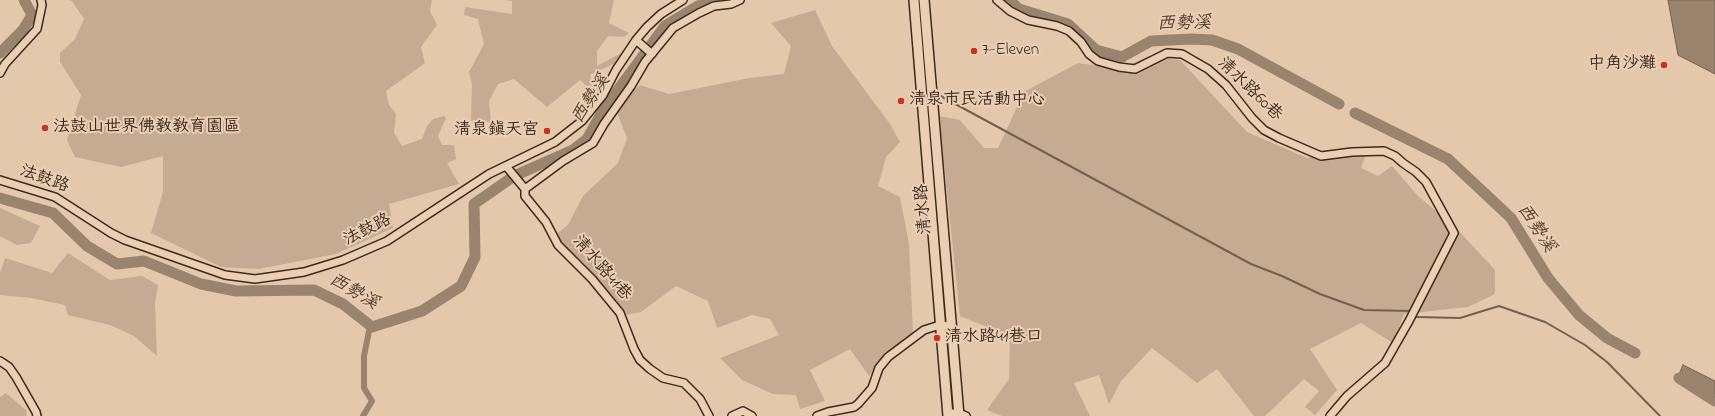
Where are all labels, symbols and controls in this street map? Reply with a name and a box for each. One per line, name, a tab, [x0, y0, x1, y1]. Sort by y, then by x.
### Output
water label: 西勢溪	[1157, 14, 1211, 36]
place label: 7-Eleven	[982, 41, 1039, 61]
marker: 7-Eleven	[969, 46, 979, 56]
street label: 清水路60巷	[1212, 54, 1286, 126]
place label: 中角沙灘	[1588, 55, 1656, 75]
marker: 中角沙灘	[1659, 60, 1669, 70]
water label: 西勢溪	[568, 71, 616, 129]
place label: 清泉市民活動中心	[909, 91, 1045, 111]
marker: 清泉市民活動中心	[896, 96, 906, 106]
place label: 法鼓山世界佛教教育園區	[53, 118, 240, 138]
place label: 清泉鎮天宮	[454, 121, 539, 141]
marker: 法鼓山世界佛教教育園區	[40, 123, 50, 133]
marker: 清泉鎮天宮	[542, 126, 552, 136]
street label: 法鼓路	[17, 162, 71, 198]
street label: 清水路	[913, 183, 937, 235]
water label: 西勢溪	[1511, 201, 1559, 257]
street label: 法鼓路	[341, 210, 395, 252]
street label: 清水路41巷	[567, 232, 635, 306]
water label: 西勢溪	[324, 270, 382, 316]
place label: 清水路41巷口	[945, 328, 1042, 348]
marker: 清水路41巷口	[932, 333, 942, 343]

